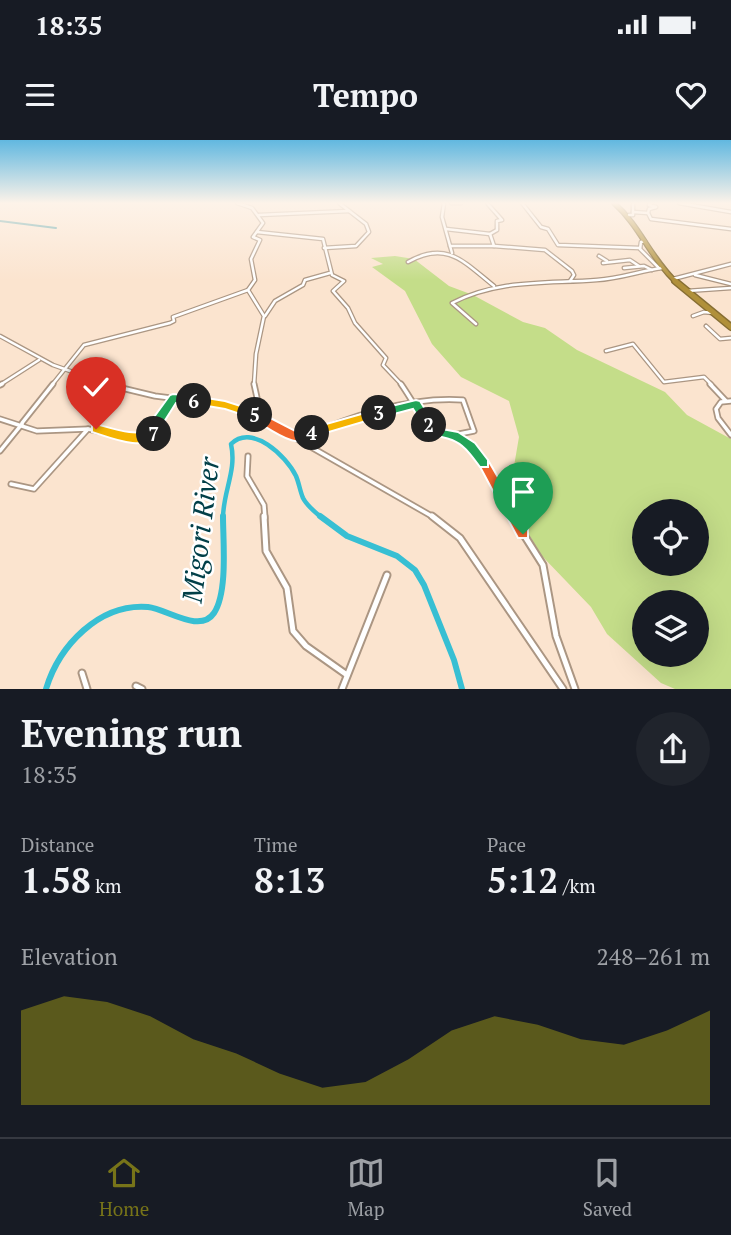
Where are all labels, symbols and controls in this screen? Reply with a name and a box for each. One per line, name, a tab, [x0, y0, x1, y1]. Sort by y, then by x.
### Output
text: 18:35	[35, 8, 103, 42]
text: Tempo	[313, 74, 418, 116]
icon: menu	[21, 76, 59, 114]
icon: heart	[672, 76, 710, 114]
pin	[66, 357, 126, 429]
icon: check	[77, 368, 115, 406]
pin: 6	[176, 384, 212, 418]
text: 6	[188, 388, 199, 413]
pin: 3	[362, 396, 396, 430]
pin: 5	[238, 398, 272, 432]
text: 3	[373, 400, 384, 425]
text: 5	[249, 402, 260, 427]
pin: 2	[412, 408, 446, 442]
text: 2	[423, 412, 434, 437]
pin: 7	[136, 416, 172, 452]
pin: 4	[294, 416, 330, 450]
text: 4	[306, 420, 317, 445]
text: 7	[148, 421, 159, 446]
water label: Migori River	[173, 454, 227, 606]
pin	[493, 462, 553, 534]
icon: arrive	[504, 473, 542, 511]
map controls	[632, 499, 709, 667]
button: locate	[632, 499, 709, 576]
button: layers	[632, 590, 709, 667]
text: Evening run	[21, 708, 242, 758]
button: share	[636, 712, 710, 786]
text: 18:35	[21, 759, 78, 790]
text: Distance	[21, 832, 94, 857]
text: Time	[254, 832, 297, 857]
text: Pace	[487, 832, 526, 857]
text: 1.58	[21, 857, 91, 903]
text: 8:13	[254, 857, 325, 903]
text: 5:12	[487, 857, 558, 903]
text: km	[91, 873, 122, 898]
text: /km	[558, 873, 596, 898]
text: Elevation	[21, 941, 118, 972]
text: 248–261 m	[597, 941, 710, 972]
tab: Home	[99, 1154, 149, 1221]
tab: Map	[347, 1154, 385, 1221]
tab: Saved	[583, 1154, 632, 1221]

